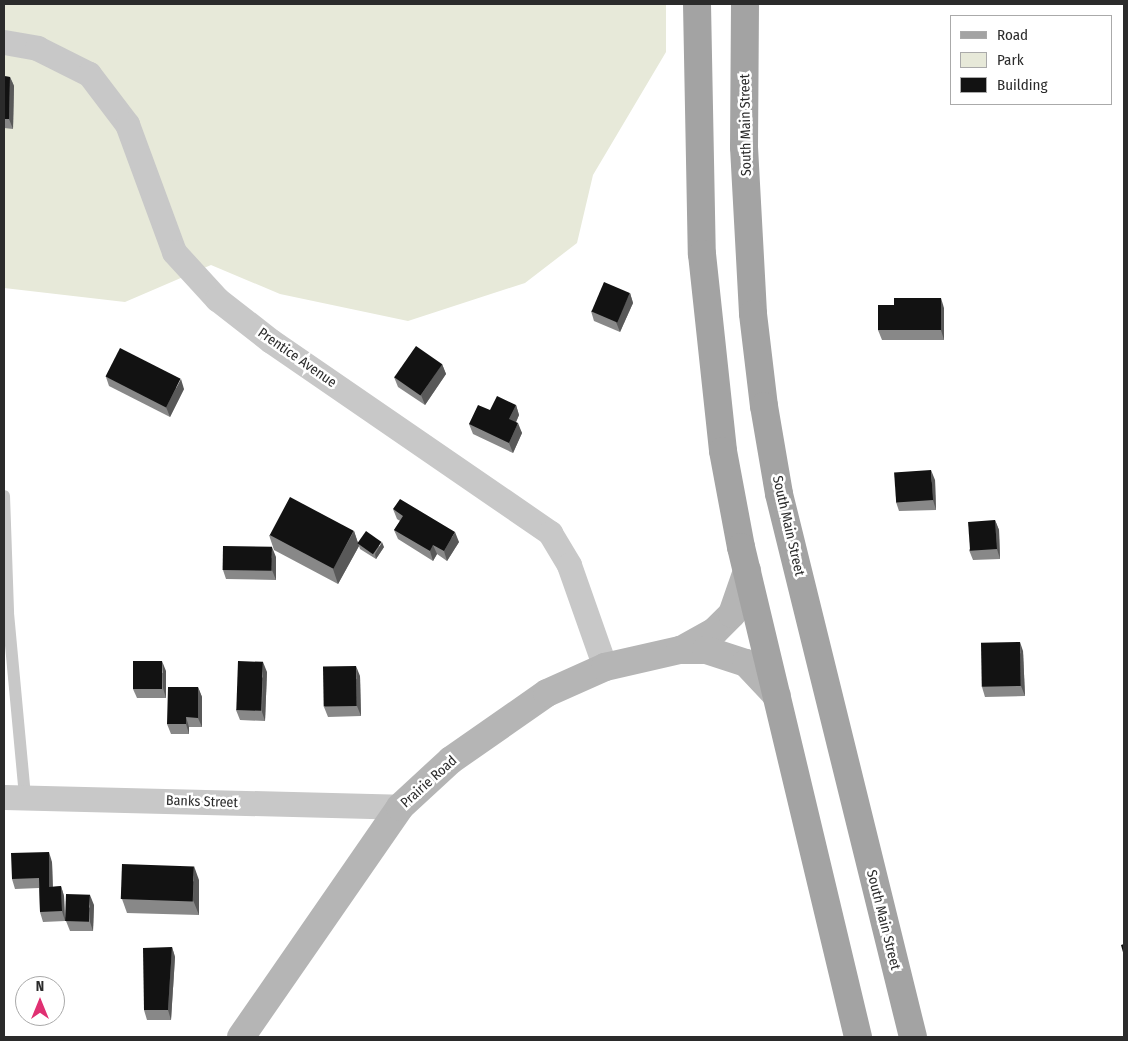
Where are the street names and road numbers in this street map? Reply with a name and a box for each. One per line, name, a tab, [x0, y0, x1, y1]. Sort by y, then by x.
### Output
street label: South Main Street	[737, 74, 755, 176]
street label: Prentice Avenue	[255, 325, 339, 391]
street label: South Main Street	[768, 474, 808, 578]
street label: Prairie Road	[398, 752, 460, 812]
street label: Banks Street	[166, 792, 238, 812]
street label: South Main Street	[862, 868, 904, 972]

